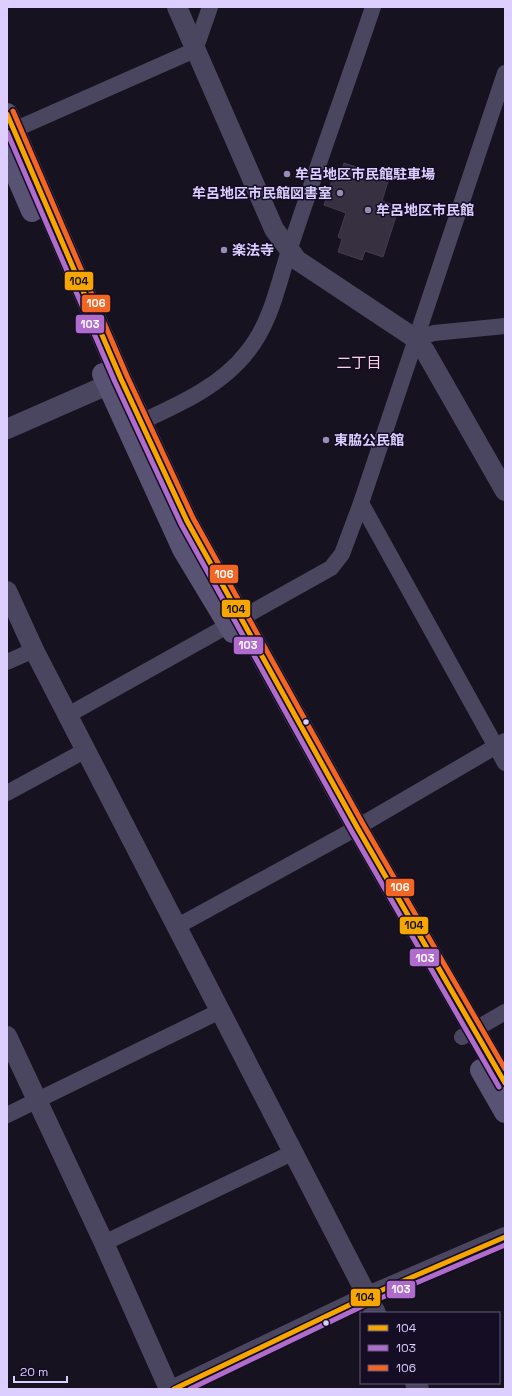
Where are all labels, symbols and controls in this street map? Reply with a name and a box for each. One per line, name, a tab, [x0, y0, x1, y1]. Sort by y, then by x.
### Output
place label: 牟呂地区市民館駐車場	[295, 165, 435, 183]
marker: 牟呂地区市民館駐車場	[282, 169, 292, 179]
place label: 牟呂地区市民館図書室	[192, 184, 332, 202]
marker: 牟呂地区市民館図書室	[335, 188, 345, 198]
place label: 牟呂地区市民館	[376, 201, 474, 219]
marker: 牟呂地区市民館	[363, 205, 373, 215]
place label: 楽法寺	[232, 241, 274, 259]
marker: 楽法寺	[219, 245, 229, 255]
line badge: 104	[64, 271, 94, 291]
text: 104	[69, 274, 89, 288]
line badge: 106	[81, 294, 111, 313]
text: 106	[87, 296, 106, 310]
line badge: 103	[75, 314, 105, 334]
text: 103	[81, 317, 100, 331]
district label: 二丁目	[336, 353, 382, 372]
place label: 東脇公民館	[334, 431, 404, 449]
marker: 東脇公民館	[321, 435, 331, 445]
line badge: 106	[209, 564, 239, 584]
text: 106	[215, 567, 234, 581]
line badge: 104	[221, 599, 251, 618]
text: 104	[226, 602, 246, 616]
line badge: 103	[233, 636, 264, 655]
text: 103	[239, 638, 258, 652]
unlabelled marker	[301, 717, 311, 727]
line badge: 106	[385, 878, 415, 897]
text: 106	[391, 880, 410, 894]
line badge: 104	[399, 916, 429, 935]
text: 104	[404, 918, 424, 932]
line badge: 103	[409, 948, 440, 967]
text: 103	[416, 951, 435, 965]
line badge: 103	[386, 1280, 416, 1299]
text: 103	[392, 1282, 411, 1296]
line badge: 104	[350, 1288, 381, 1307]
text: 104	[355, 1290, 375, 1304]
legend	[360, 1312, 500, 1384]
unlabelled marker	[321, 1318, 331, 1328]
text: 104	[396, 1320, 417, 1336]
text: 103	[396, 1340, 416, 1356]
scale bar	[14, 1358, 67, 1384]
text: 106	[396, 1360, 416, 1376]
text: 20 m	[20, 1364, 48, 1380]

